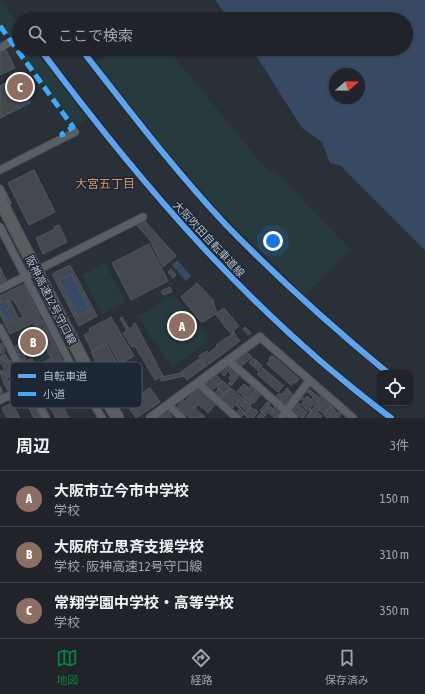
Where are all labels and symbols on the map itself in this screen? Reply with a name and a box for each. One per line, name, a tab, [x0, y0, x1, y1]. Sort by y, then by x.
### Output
north arrow	[329, 68, 365, 104]
pin: C	[7, 72, 33, 102]
district label: 大宮五丁目	[75, 177, 135, 191]
street label: 大阪吹田自転車道線	[171, 199, 247, 279]
your location	[263, 231, 283, 251]
street label: 阪神高速12号守口線	[23, 253, 79, 347]
pin: A	[169, 311, 195, 341]
pin: B	[20, 327, 46, 357]
legend	[10, 362, 142, 408]
text: 自転車道	[43, 370, 87, 382]
text: 小道	[43, 388, 65, 400]

